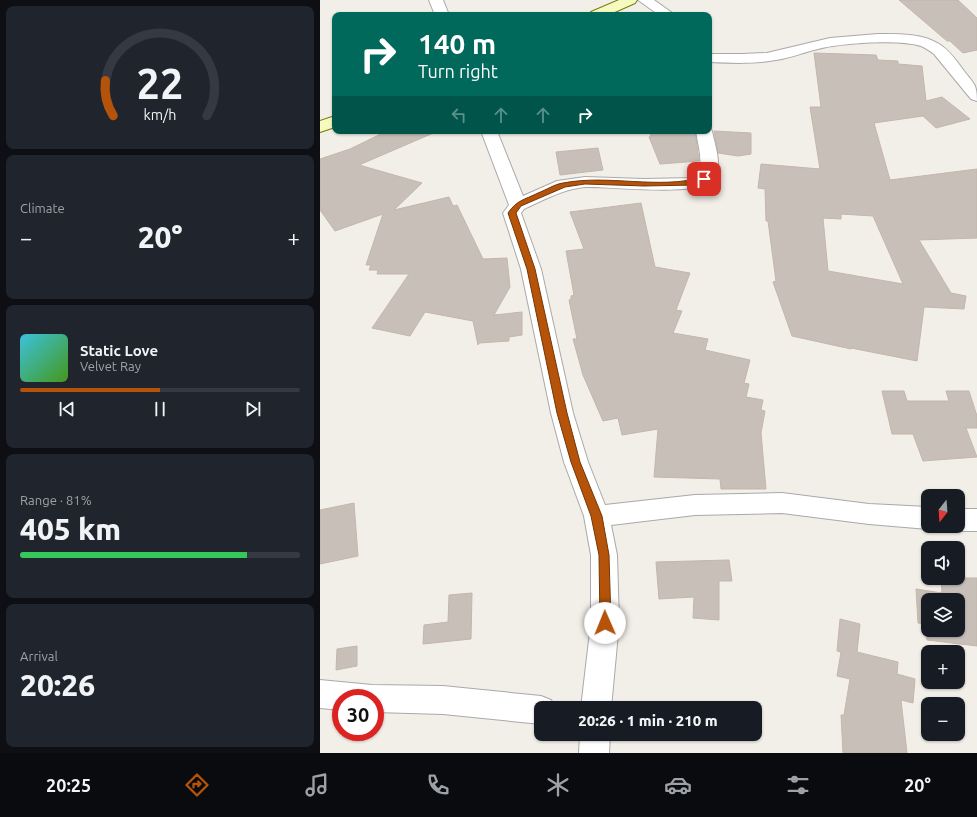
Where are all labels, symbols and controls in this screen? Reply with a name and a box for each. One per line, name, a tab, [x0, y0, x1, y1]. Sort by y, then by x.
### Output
icon: right	[352, 28, 404, 80]
text: 140 m	[418, 28, 496, 59]
text: 22	[137, 60, 183, 107]
text: Turn right	[418, 61, 498, 81]
icon: left	[448, 104, 470, 126]
icon: ahead	[490, 104, 512, 126]
icon: ahead	[532, 104, 554, 126]
icon: right	[574, 104, 596, 126]
text: km/h	[144, 106, 176, 122]
pin	[687, 162, 721, 196]
icon: arrive	[693, 168, 715, 190]
text: Climate	[20, 201, 65, 215]
text: 20°	[138, 220, 182, 254]
text: −	[20, 225, 32, 250]
text: +	[288, 225, 300, 250]
text: Static Love	[80, 342, 158, 359]
text: Velvet Ray	[80, 359, 141, 373]
icon: previous	[56, 398, 78, 420]
icon: pause	[149, 398, 171, 420]
icon: next	[242, 398, 264, 420]
north arrow	[921, 489, 965, 533]
map controls	[921, 489, 965, 741]
text: Range · 81%	[20, 493, 92, 507]
text: 405 km	[20, 512, 121, 546]
button: sound	[921, 541, 965, 585]
button: layers	[921, 593, 965, 637]
position arrow	[584, 602, 626, 644]
button: +	[921, 645, 965, 689]
text: Arrival	[20, 649, 58, 663]
text: 20:26	[20, 668, 95, 702]
speed limit sign: 30	[332, 689, 384, 741]
button: −	[921, 697, 965, 741]
text: 20:26 · 1 min · 210 m	[578, 712, 718, 729]
icon: directions	[183, 771, 211, 799]
icon: music	[303, 771, 331, 799]
icon: phone	[424, 771, 452, 799]
icon: climate	[544, 771, 572, 799]
icon: car	[664, 771, 692, 799]
icon: filters	[784, 771, 812, 799]
text: 20:25	[46, 775, 91, 795]
text: 20°	[904, 775, 931, 795]

